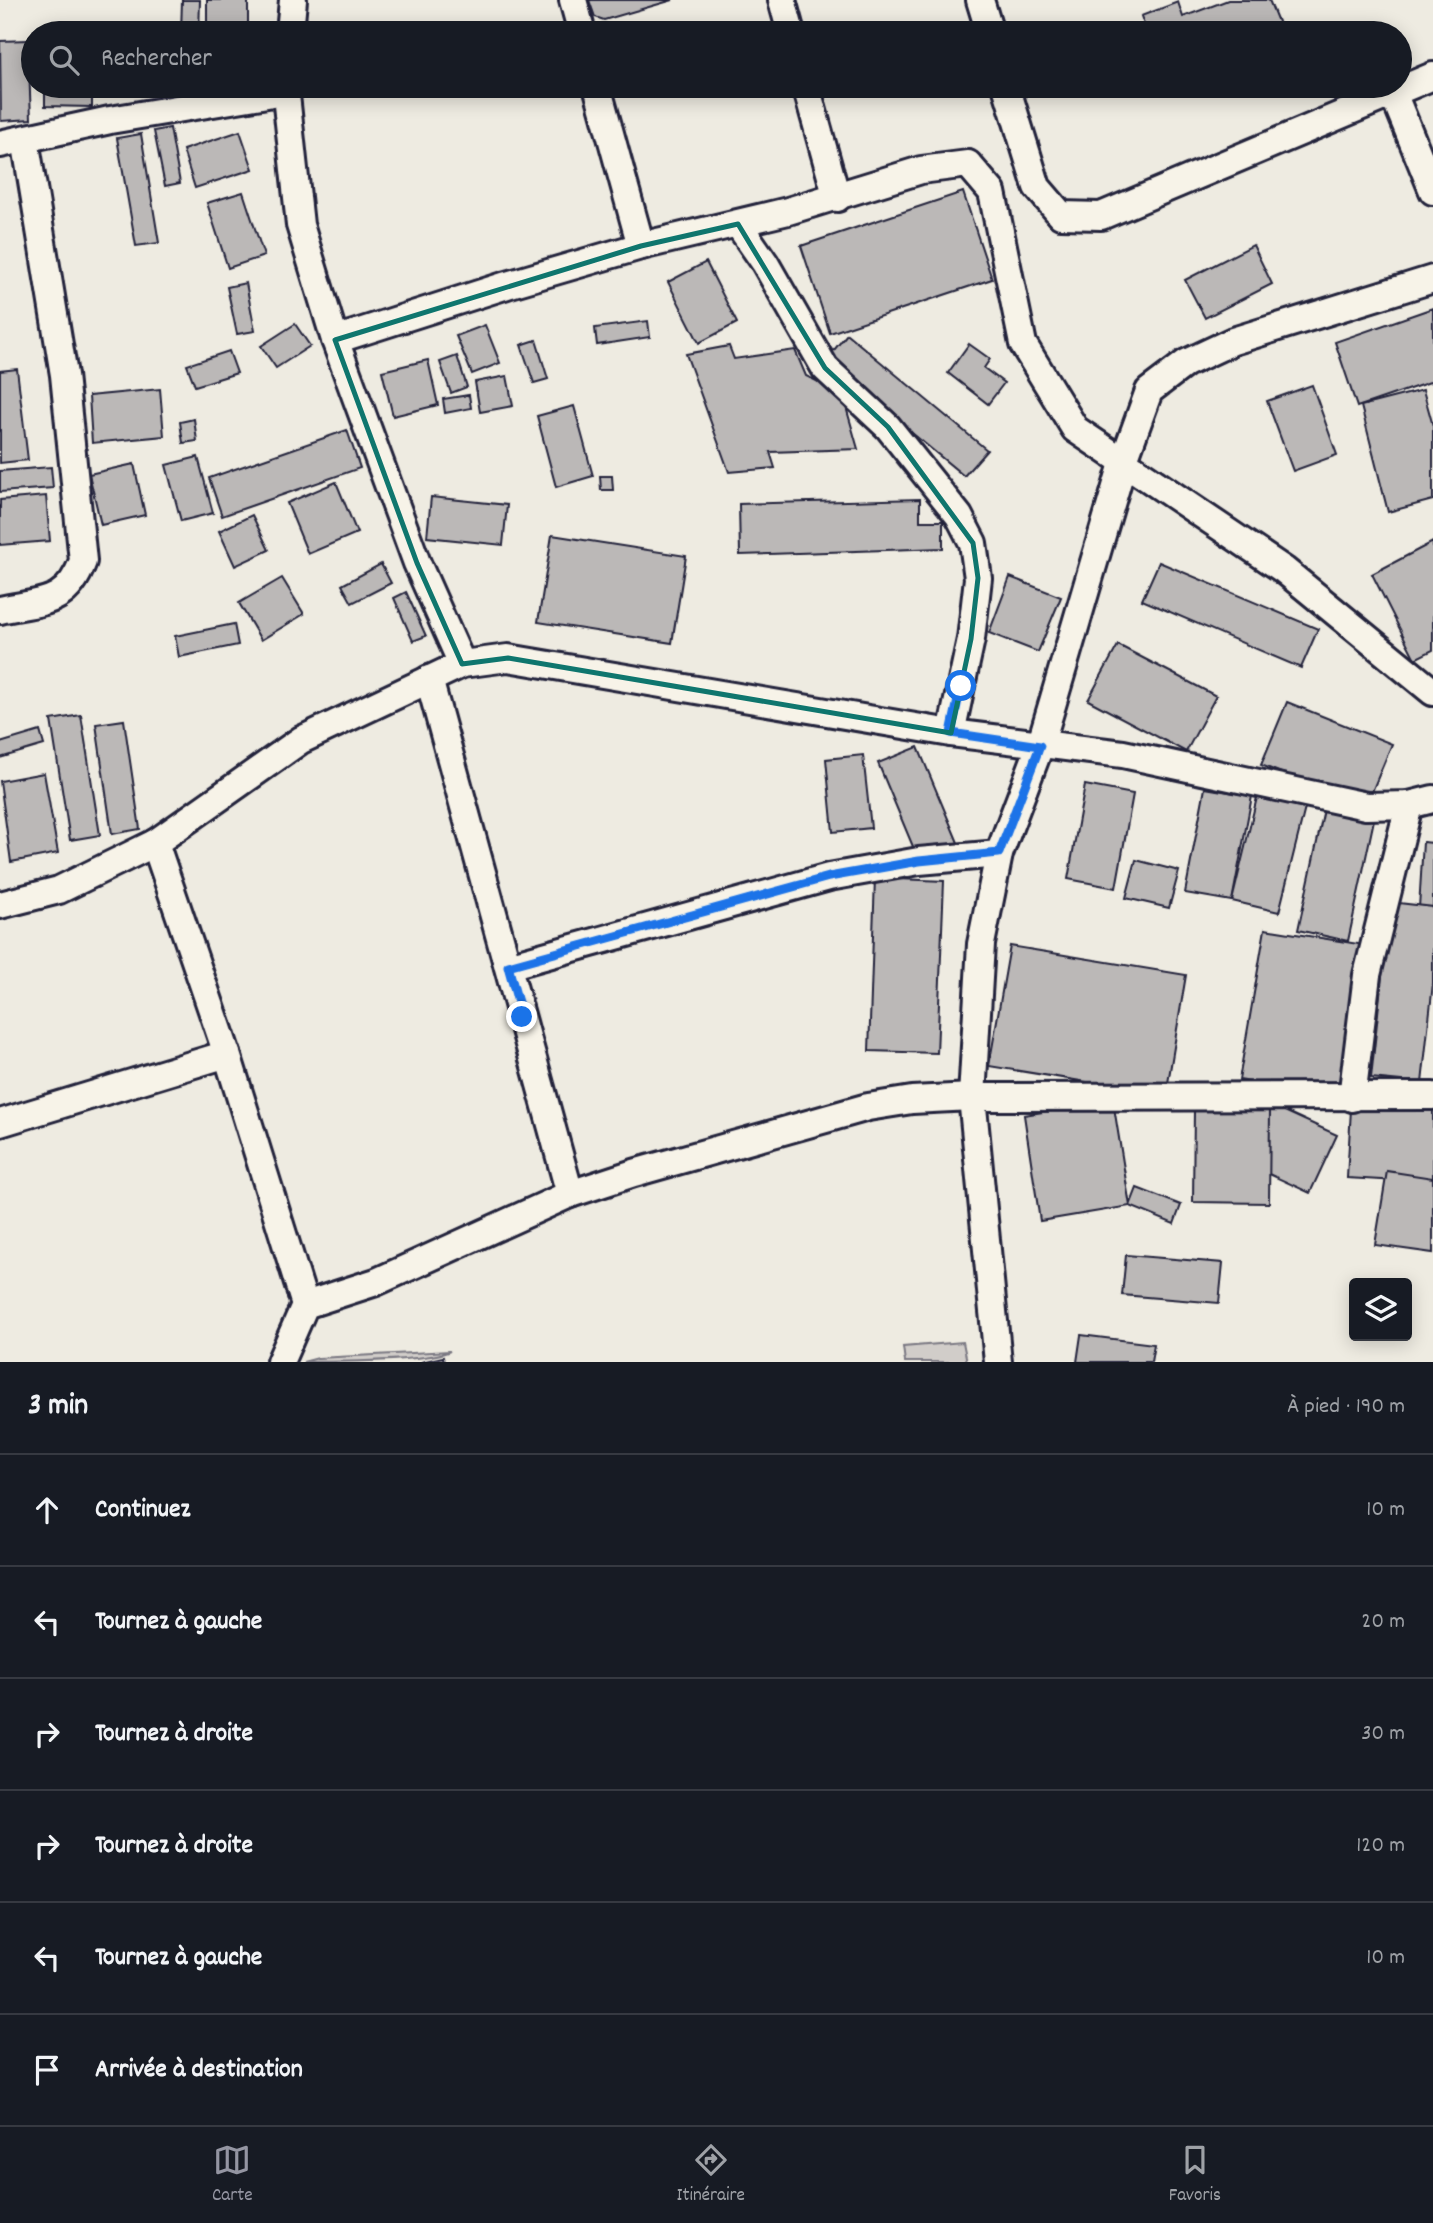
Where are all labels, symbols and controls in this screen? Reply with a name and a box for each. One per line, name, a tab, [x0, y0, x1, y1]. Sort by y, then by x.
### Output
search box	[21, 21, 1412, 98]
icon: search	[45, 41, 83, 79]
text: Rechercher	[101, 41, 212, 78]
route start	[945, 670, 976, 701]
route end	[506, 1001, 537, 1032]
map controls	[1349, 1278, 1412, 1341]
button: layers	[1349, 1278, 1412, 1341]
text: 3 min	[28, 1386, 88, 1429]
text: À pied · 190 m	[1287, 1391, 1405, 1424]
icon: ahead	[28, 1491, 66, 1529]
text: Continuez	[95, 1492, 190, 1529]
text: 10 m	[1366, 1494, 1405, 1527]
icon: left	[28, 1603, 66, 1641]
text: Tournez à gauche	[95, 1604, 262, 1641]
text: 20 m	[1361, 1606, 1405, 1639]
icon: right	[28, 1715, 66, 1753]
text: Tournez à droite	[95, 1716, 253, 1753]
text: 30 m	[1361, 1718, 1405, 1751]
icon: right	[28, 1827, 66, 1865]
text: Tournez à droite	[95, 1828, 253, 1865]
text: 120 m	[1356, 1830, 1405, 1863]
icon: left	[28, 1939, 66, 1977]
text: Tournez à gauche	[95, 1940, 262, 1977]
text: 10 m	[1366, 1942, 1405, 1975]
icon: arrive	[28, 2051, 66, 2089]
text: Arrivée à destination	[95, 2052, 303, 2089]
tab: Carte	[212, 2141, 253, 2210]
tab: Itinéraire	[677, 2141, 745, 2210]
tab: Favoris	[1169, 2141, 1221, 2210]

